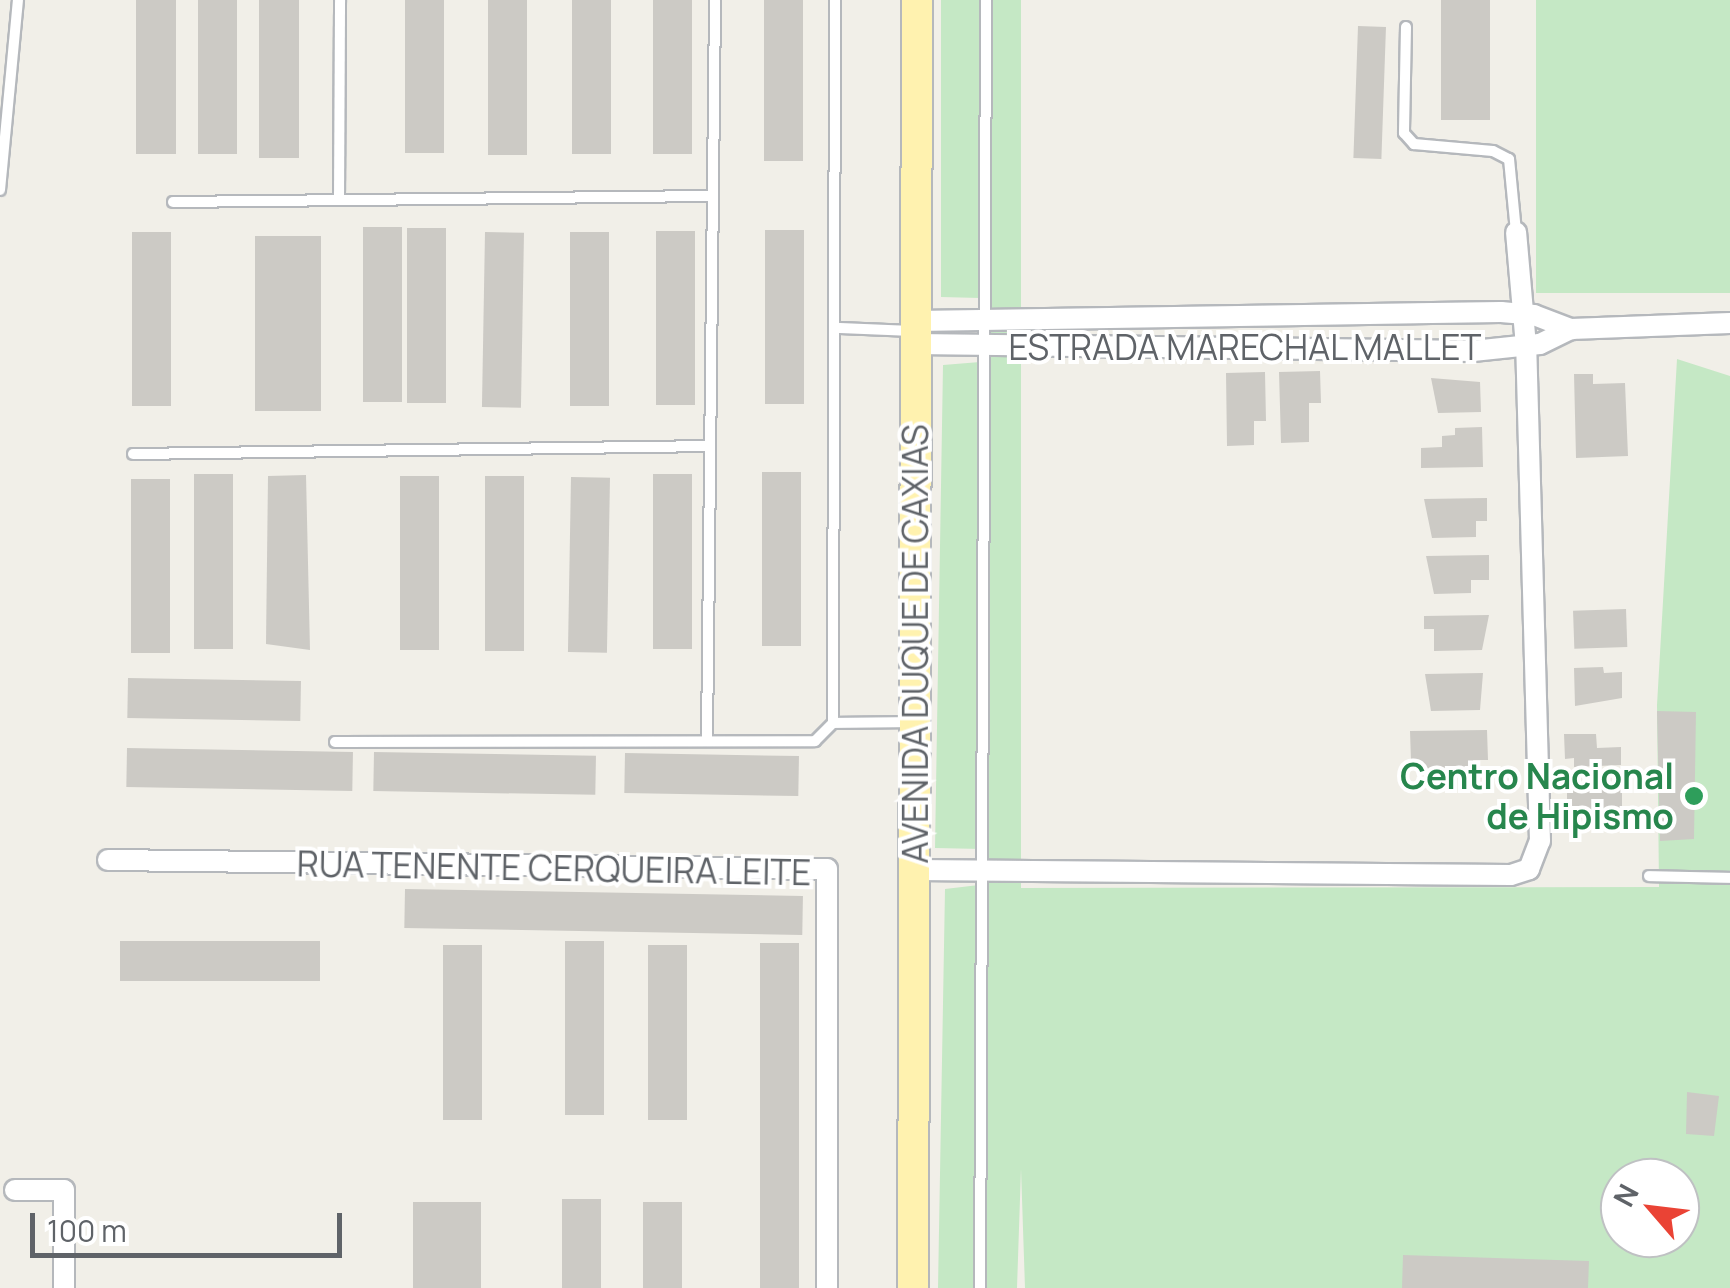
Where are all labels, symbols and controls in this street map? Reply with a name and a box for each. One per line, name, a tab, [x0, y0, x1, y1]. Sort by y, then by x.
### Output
street label: ESTRADA MARECHAL MALLET	[1008, 326, 1482, 368]
street label: AVENIDA DUQUE DE CAXIAS	[894, 424, 936, 864]
place label: Centro Nacional de Hipismo	[1400, 755, 1674, 837]
marker: Centro Nacional de Hipismo	[1683, 785, 1705, 807]
street label: RUA TENENTE CERQUEIRA LEITE	[296, 843, 812, 893]
north arrow	[1600, 1158, 1700, 1258]
text: N	[1604, 1177, 1647, 1213]
scale bar	[35, 1193, 348, 1255]
text: 100 m	[47, 1210, 127, 1251]

